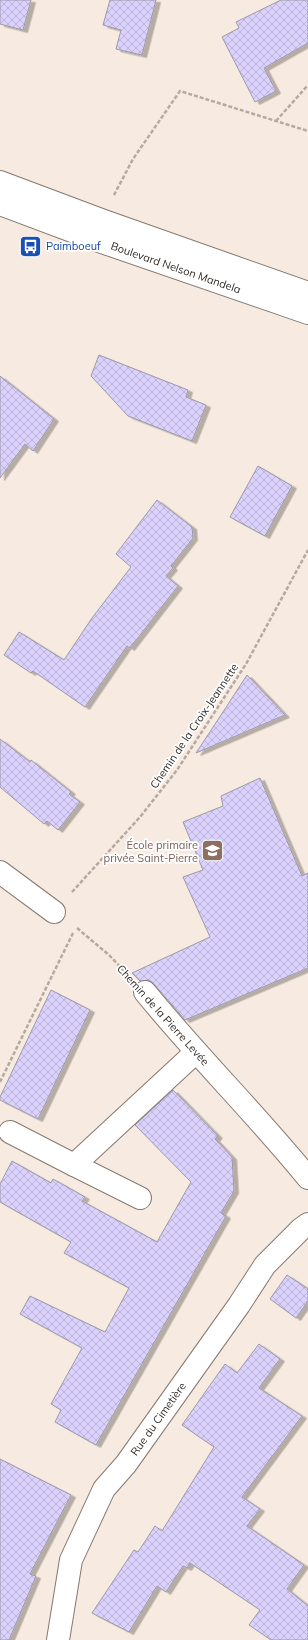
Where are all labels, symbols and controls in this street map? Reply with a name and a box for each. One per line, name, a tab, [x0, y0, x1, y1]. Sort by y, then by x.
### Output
bus stop icon: Paimboeuf	[17, 233, 43, 259]
place label: Paimboeuf	[46, 239, 101, 253]
street label: Boulevard Nelson Mandela	[109, 239, 243, 296]
street label: Chemin de la Croix-Jeannette	[147, 661, 241, 791]
place label: École primaire privée Saint-Pierre	[104, 838, 198, 865]
school or university icon: École primaire privée Saint-Pierre	[200, 838, 226, 864]
street label: Chemin de la Pierre Levée	[114, 962, 212, 1068]
street label: Rue du Cimetière	[127, 1379, 189, 1458]

